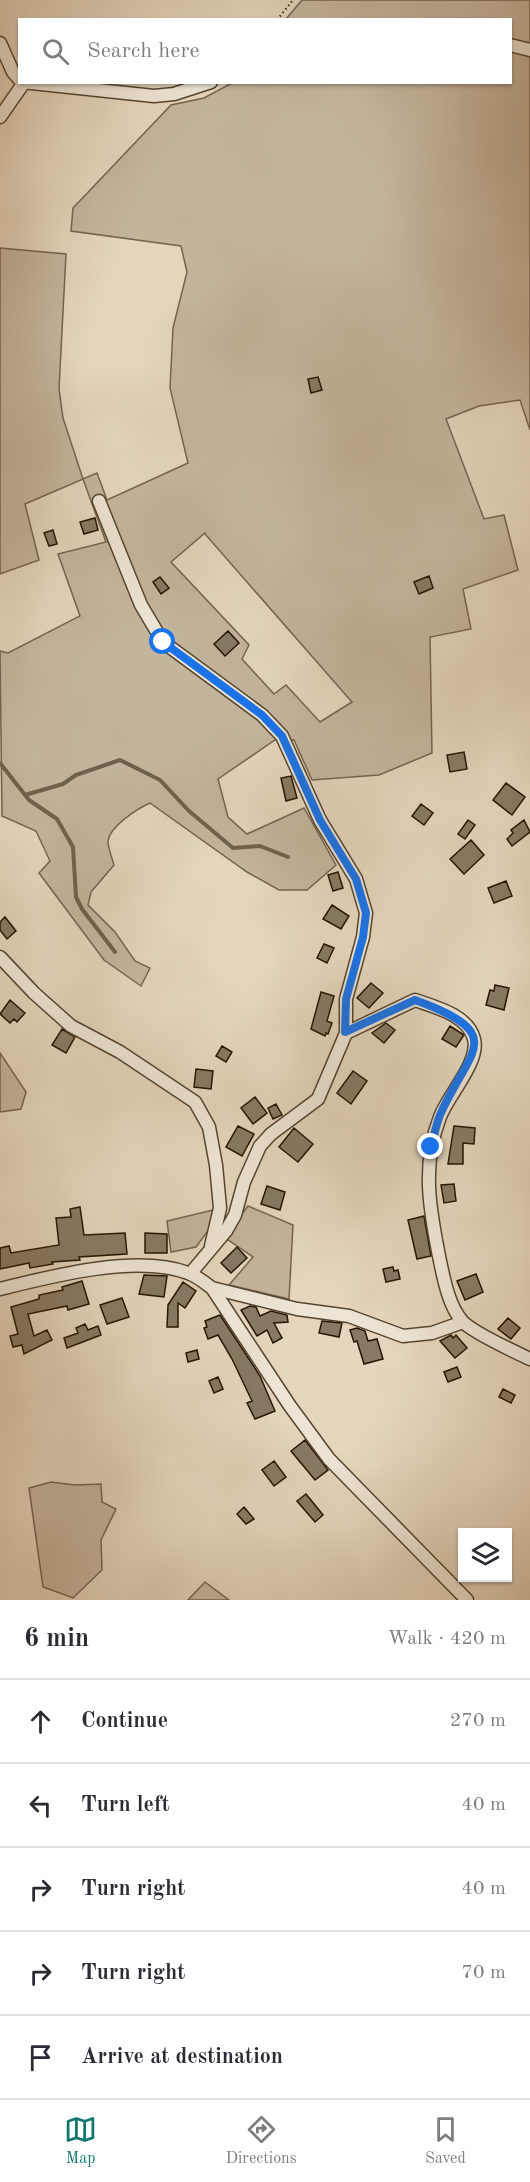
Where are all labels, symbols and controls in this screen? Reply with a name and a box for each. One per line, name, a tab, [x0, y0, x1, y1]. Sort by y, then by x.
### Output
search box	[18, 18, 512, 84]
icon: search	[39, 35, 72, 68]
text: Search here	[87, 40, 200, 62]
route start	[149, 628, 175, 654]
route end	[417, 1133, 443, 1159]
map controls	[458, 1528, 512, 1582]
button: layers	[458, 1528, 512, 1582]
text: 6 min	[24, 1626, 89, 1652]
text: Walk · 420 m	[387, 1629, 506, 1649]
icon: ahead	[24, 1705, 57, 1738]
text: Continue	[81, 1710, 168, 1732]
text: 270 m	[450, 1711, 506, 1731]
icon: left	[24, 1789, 57, 1822]
text: Turn left	[81, 1794, 170, 1816]
text: 40 m	[461, 1795, 506, 1815]
icon: right	[24, 1873, 57, 1906]
text: Turn right	[81, 1878, 185, 1900]
text: 40 m	[461, 1879, 506, 1899]
icon: right	[24, 1957, 57, 1990]
text: Turn right	[81, 1962, 185, 1984]
text: 70 m	[461, 1963, 506, 1983]
icon: arrive	[24, 2041, 57, 2074]
text: Arrive at destination	[81, 2046, 283, 2068]
tab: Map	[64, 2113, 97, 2169]
tab: Directions	[226, 2113, 297, 2169]
tab: Saved	[425, 2113, 466, 2169]

